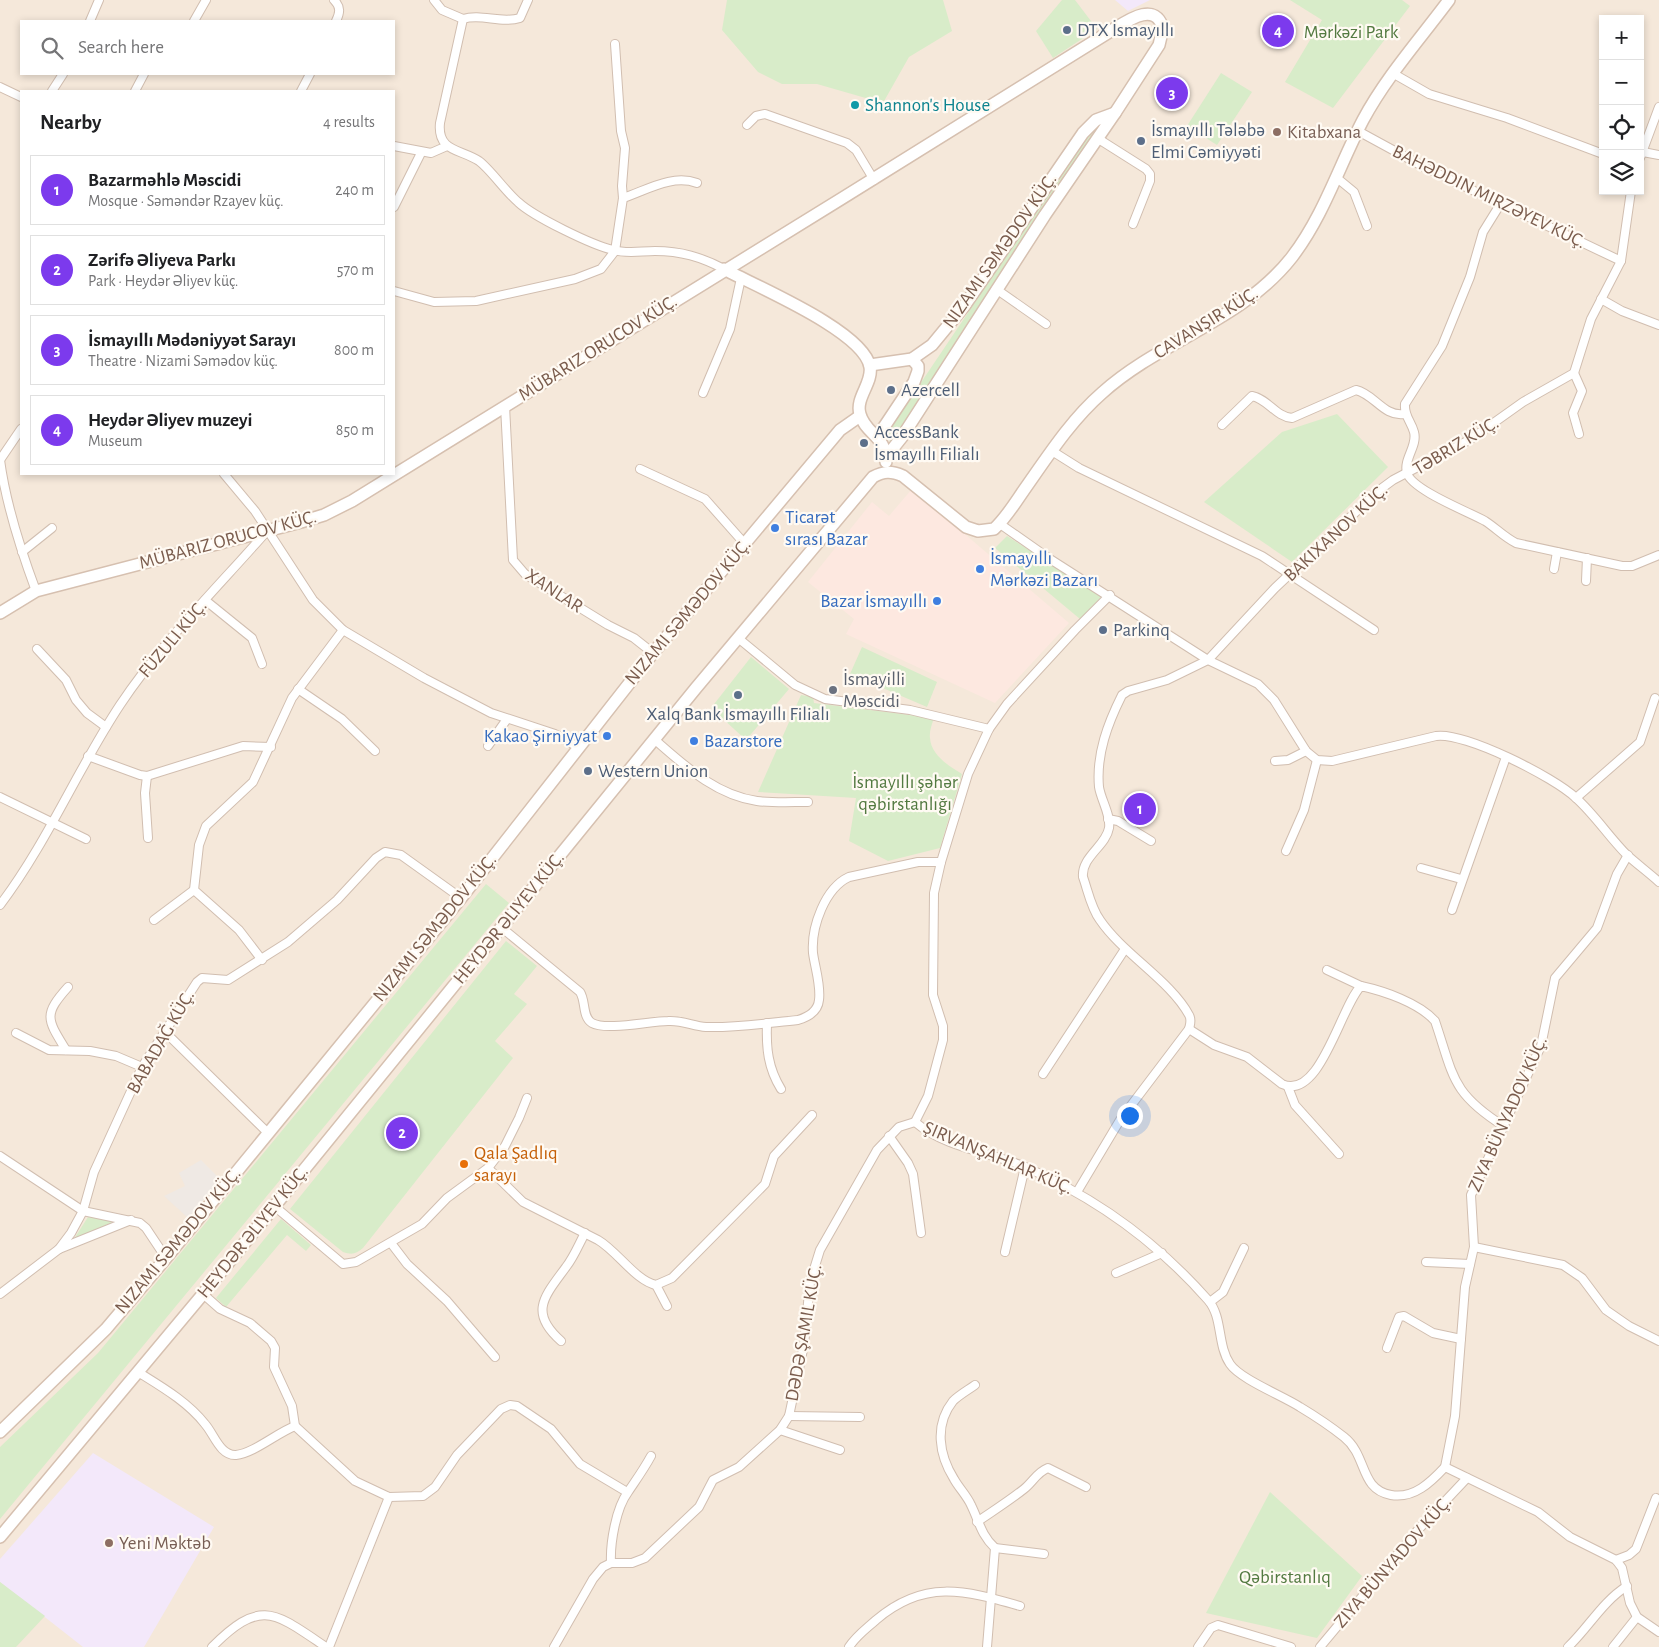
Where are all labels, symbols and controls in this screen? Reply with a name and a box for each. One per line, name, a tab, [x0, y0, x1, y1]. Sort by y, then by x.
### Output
pin: 4	[1262, 12, 1294, 50]
map controls	[1599, 15, 1644, 195]
button: +	[1599, 15, 1644, 60]
search box	[20, 20, 395, 75]
place label: DTX İsmayıllı	[1077, 20, 1174, 40]
park label: Mərkəzi Park	[1304, 23, 1399, 42]
marker: DTX İsmayıllı	[1061, 24, 1073, 36]
icon: search	[38, 34, 66, 62]
text: Search here	[78, 38, 164, 57]
button: −	[1599, 60, 1644, 105]
pin: 3	[1156, 74, 1188, 112]
place label: Shannon's House	[865, 96, 990, 115]
marker: Shannon's House	[849, 99, 861, 111]
button: locate	[1599, 105, 1644, 150]
text: Nearby	[40, 112, 101, 133]
text: 4 results	[323, 114, 375, 130]
place label: İsmayıllı Tələbə Elmi Cəmiyyəti	[1151, 120, 1265, 162]
place label: Kitabxana	[1287, 123, 1362, 142]
marker: Kitabxana	[1271, 126, 1283, 138]
marker: İsmayıllı Tələbə Elmi Cəmiyyəti	[1135, 135, 1147, 147]
street label: BAHƏDDIN MIRZƏYEV KÜÇ.	[1389, 141, 1589, 252]
button: layers	[1599, 150, 1644, 195]
street label: NIZAMI SƏMƏDOV KÜÇ.	[939, 170, 1061, 332]
text: Bazarməhlə Məscidi	[88, 171, 242, 190]
text: 1	[54, 182, 60, 198]
text: 240 m	[335, 182, 374, 198]
text: Mosque · Səməndər Rzayev küç.	[88, 193, 284, 209]
text: Zərifə Əliyeva Parkı	[88, 251, 236, 270]
text: 2	[53, 262, 61, 278]
text: 570 m	[337, 262, 374, 278]
text: Park · Heydər Əliyev küç.	[88, 273, 238, 289]
street label: CAVANŞIR KÜÇ.	[1150, 283, 1261, 363]
street label: MÜBARIZ ORUCOV KÜÇ.	[515, 291, 681, 405]
text: İsmayıllı Mədəniyyət Sarayı	[88, 331, 296, 350]
text: 3	[54, 342, 60, 358]
text: 800 m	[334, 342, 374, 358]
text: Theatre · Nizami Səmədov küç.	[88, 353, 278, 369]
place label: Azercell	[901, 381, 960, 400]
marker: Azercell	[885, 384, 897, 396]
text: Heydər Əliyev muzeyi	[88, 411, 252, 430]
street label: TƏBRIZ KÜÇ.	[1410, 412, 1502, 479]
text: 4	[53, 422, 61, 438]
text: 850 m	[336, 422, 374, 438]
place label: AccessBank İsmayıllı Filialı	[874, 423, 980, 464]
text: Museum	[88, 433, 143, 449]
marker: AccessBank İsmayıllı Filialı	[858, 437, 870, 449]
street label: BAKIXANOV KÜÇ.	[1280, 480, 1391, 586]
street label: MÜBARIZ ORUCOV KÜÇ.	[137, 506, 319, 573]
place label: Ticarət sırası Bazar	[785, 508, 868, 549]
marker: Ticarət sırası Bazar	[769, 522, 781, 534]
street label: NIZAMI SƏMƏDOV KÜÇ.	[621, 535, 754, 689]
place label: İsmayıllı Mərkəzi Bazarı	[990, 548, 1098, 590]
marker: İsmayıllı Mərkəzi Bazarı	[974, 563, 986, 575]
street label: XANLAR	[522, 565, 586, 617]
place label: Bazar İsmayıllı	[820, 591, 927, 611]
marker: Bazar İsmayıllı	[931, 595, 943, 607]
street label: FÜZULI KÜÇ.	[135, 596, 211, 681]
place label: Parkinq	[1113, 621, 1170, 640]
marker: Parkinq	[1097, 624, 1109, 636]
place label: İsmayilli Məscidi	[843, 669, 905, 711]
marker: İsmayilli Məscidi	[827, 684, 839, 696]
marker: Xalq Bank İsmayıllı Filialı	[732, 689, 744, 701]
place label: Xalq Bank İsmayıllı Filialı	[646, 704, 830, 724]
place label: Kakao Şirniyyat	[484, 727, 597, 746]
marker: Kakao Şirniyyat	[601, 730, 613, 742]
place label: Bazarstore	[704, 732, 782, 751]
marker: Bazarstore	[688, 735, 700, 747]
place label: Western Union	[598, 762, 708, 781]
marker: Western Union	[582, 765, 594, 777]
park label: İsmayıllı şəhər qəbirstanlığı	[852, 772, 958, 814]
pin: 1	[1124, 790, 1156, 828]
street label: HEYDƏR ƏLIYEV KÜÇ.	[449, 848, 568, 988]
street label: NIZAMI SƏMƏDOV KÜÇ.	[369, 850, 500, 1006]
street label: BABADAĞ KÜÇ.	[122, 986, 198, 1097]
street label: ZIYA BÜNYADOV KÜÇ.	[1464, 1033, 1551, 1195]
your location	[1117, 1103, 1143, 1129]
pin: 2	[386, 1114, 418, 1152]
street label: ŞIRVANŞAHLAR KÜÇ.	[920, 1117, 1076, 1198]
place label: Qala Şadlıq sarayı	[474, 1144, 558, 1185]
marker: Qala Şadlıq sarayı	[458, 1158, 470, 1170]
street label: HEYDƏR ƏLIYEV KÜÇ.	[193, 1162, 312, 1302]
street label: NIZAMI SƏMƏDOV KÜÇ.	[111, 1164, 244, 1318]
street label: DƏDƏ ŞAMIL KÜÇ.	[782, 1263, 825, 1403]
street label: ZIYA BÜNYADOV KÜÇ.	[1330, 1492, 1455, 1632]
place label: Yeni Məktəb	[119, 1534, 211, 1553]
marker: Yeni Məktəb	[103, 1537, 115, 1549]
park label: Qəbirstanlıq	[1239, 1568, 1331, 1587]

